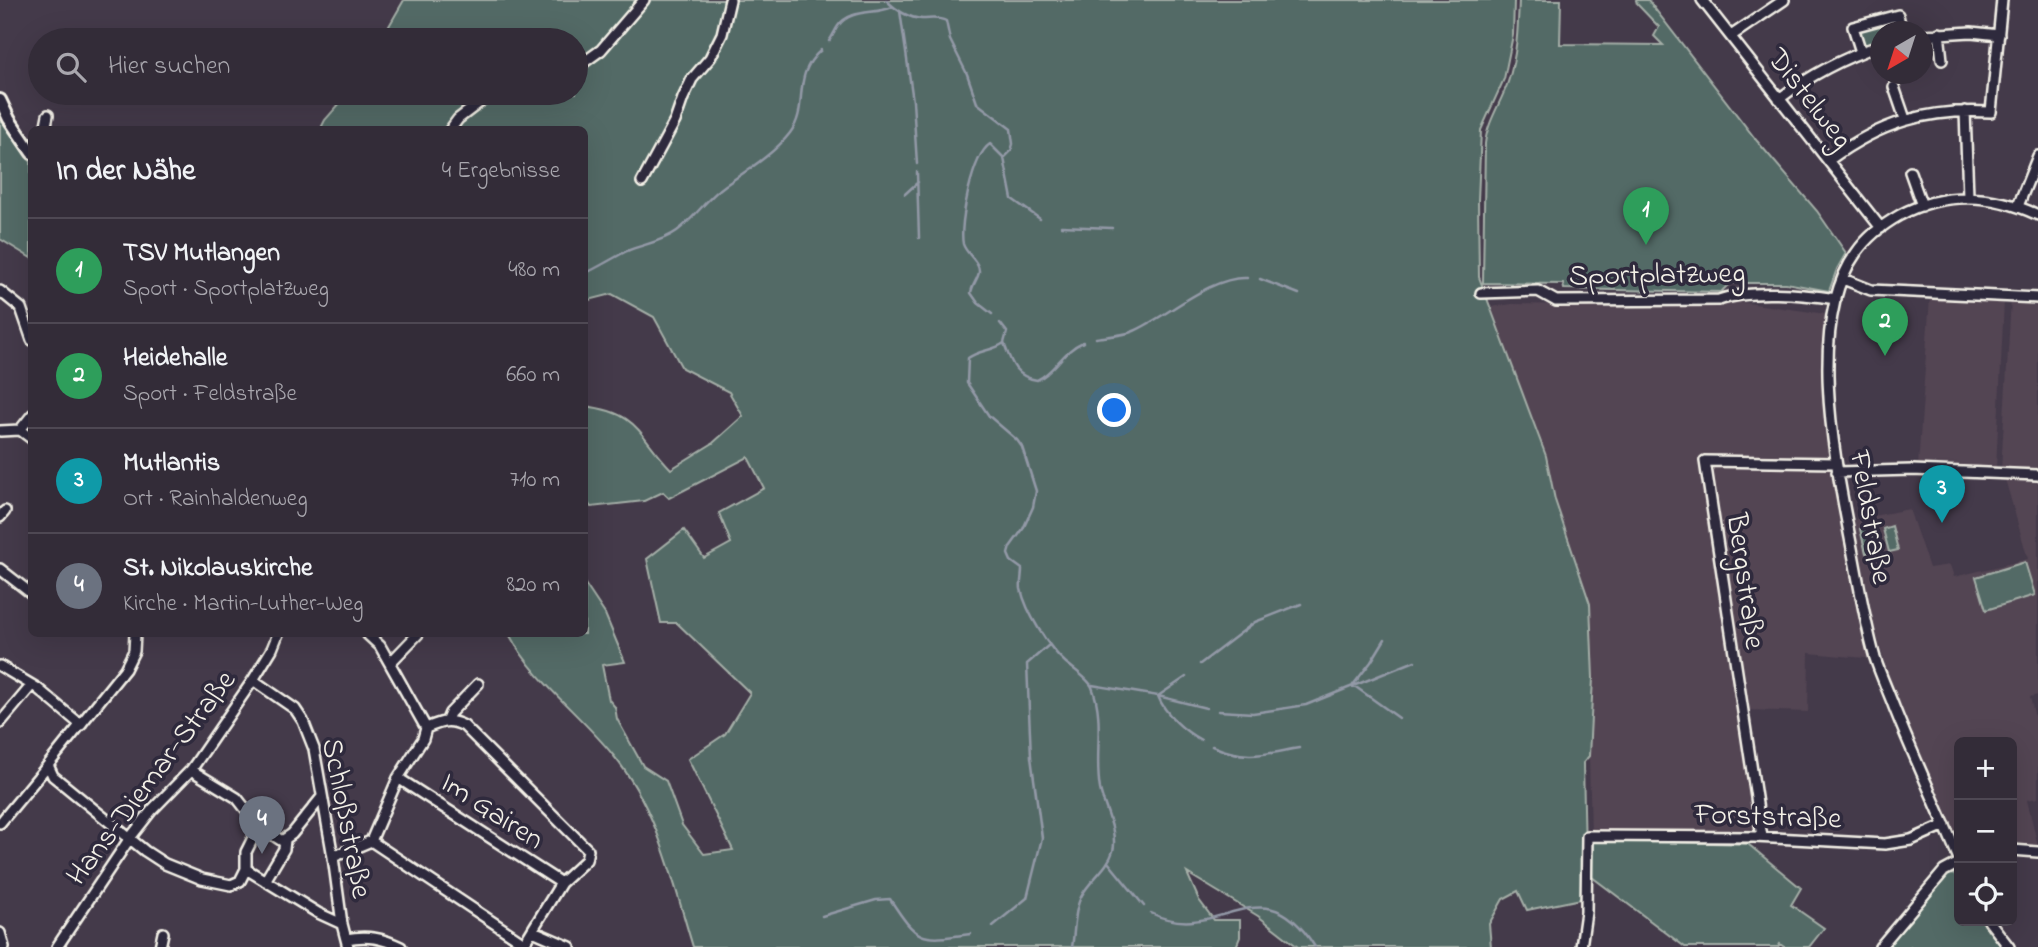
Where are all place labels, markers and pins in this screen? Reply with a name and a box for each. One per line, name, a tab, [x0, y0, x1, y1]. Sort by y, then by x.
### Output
pin: 1	[1623, 187, 1669, 245]
pin: 2	[1862, 298, 1908, 356]
pin: 3	[1919, 465, 1965, 523]
pin: 4	[239, 796, 285, 854]

